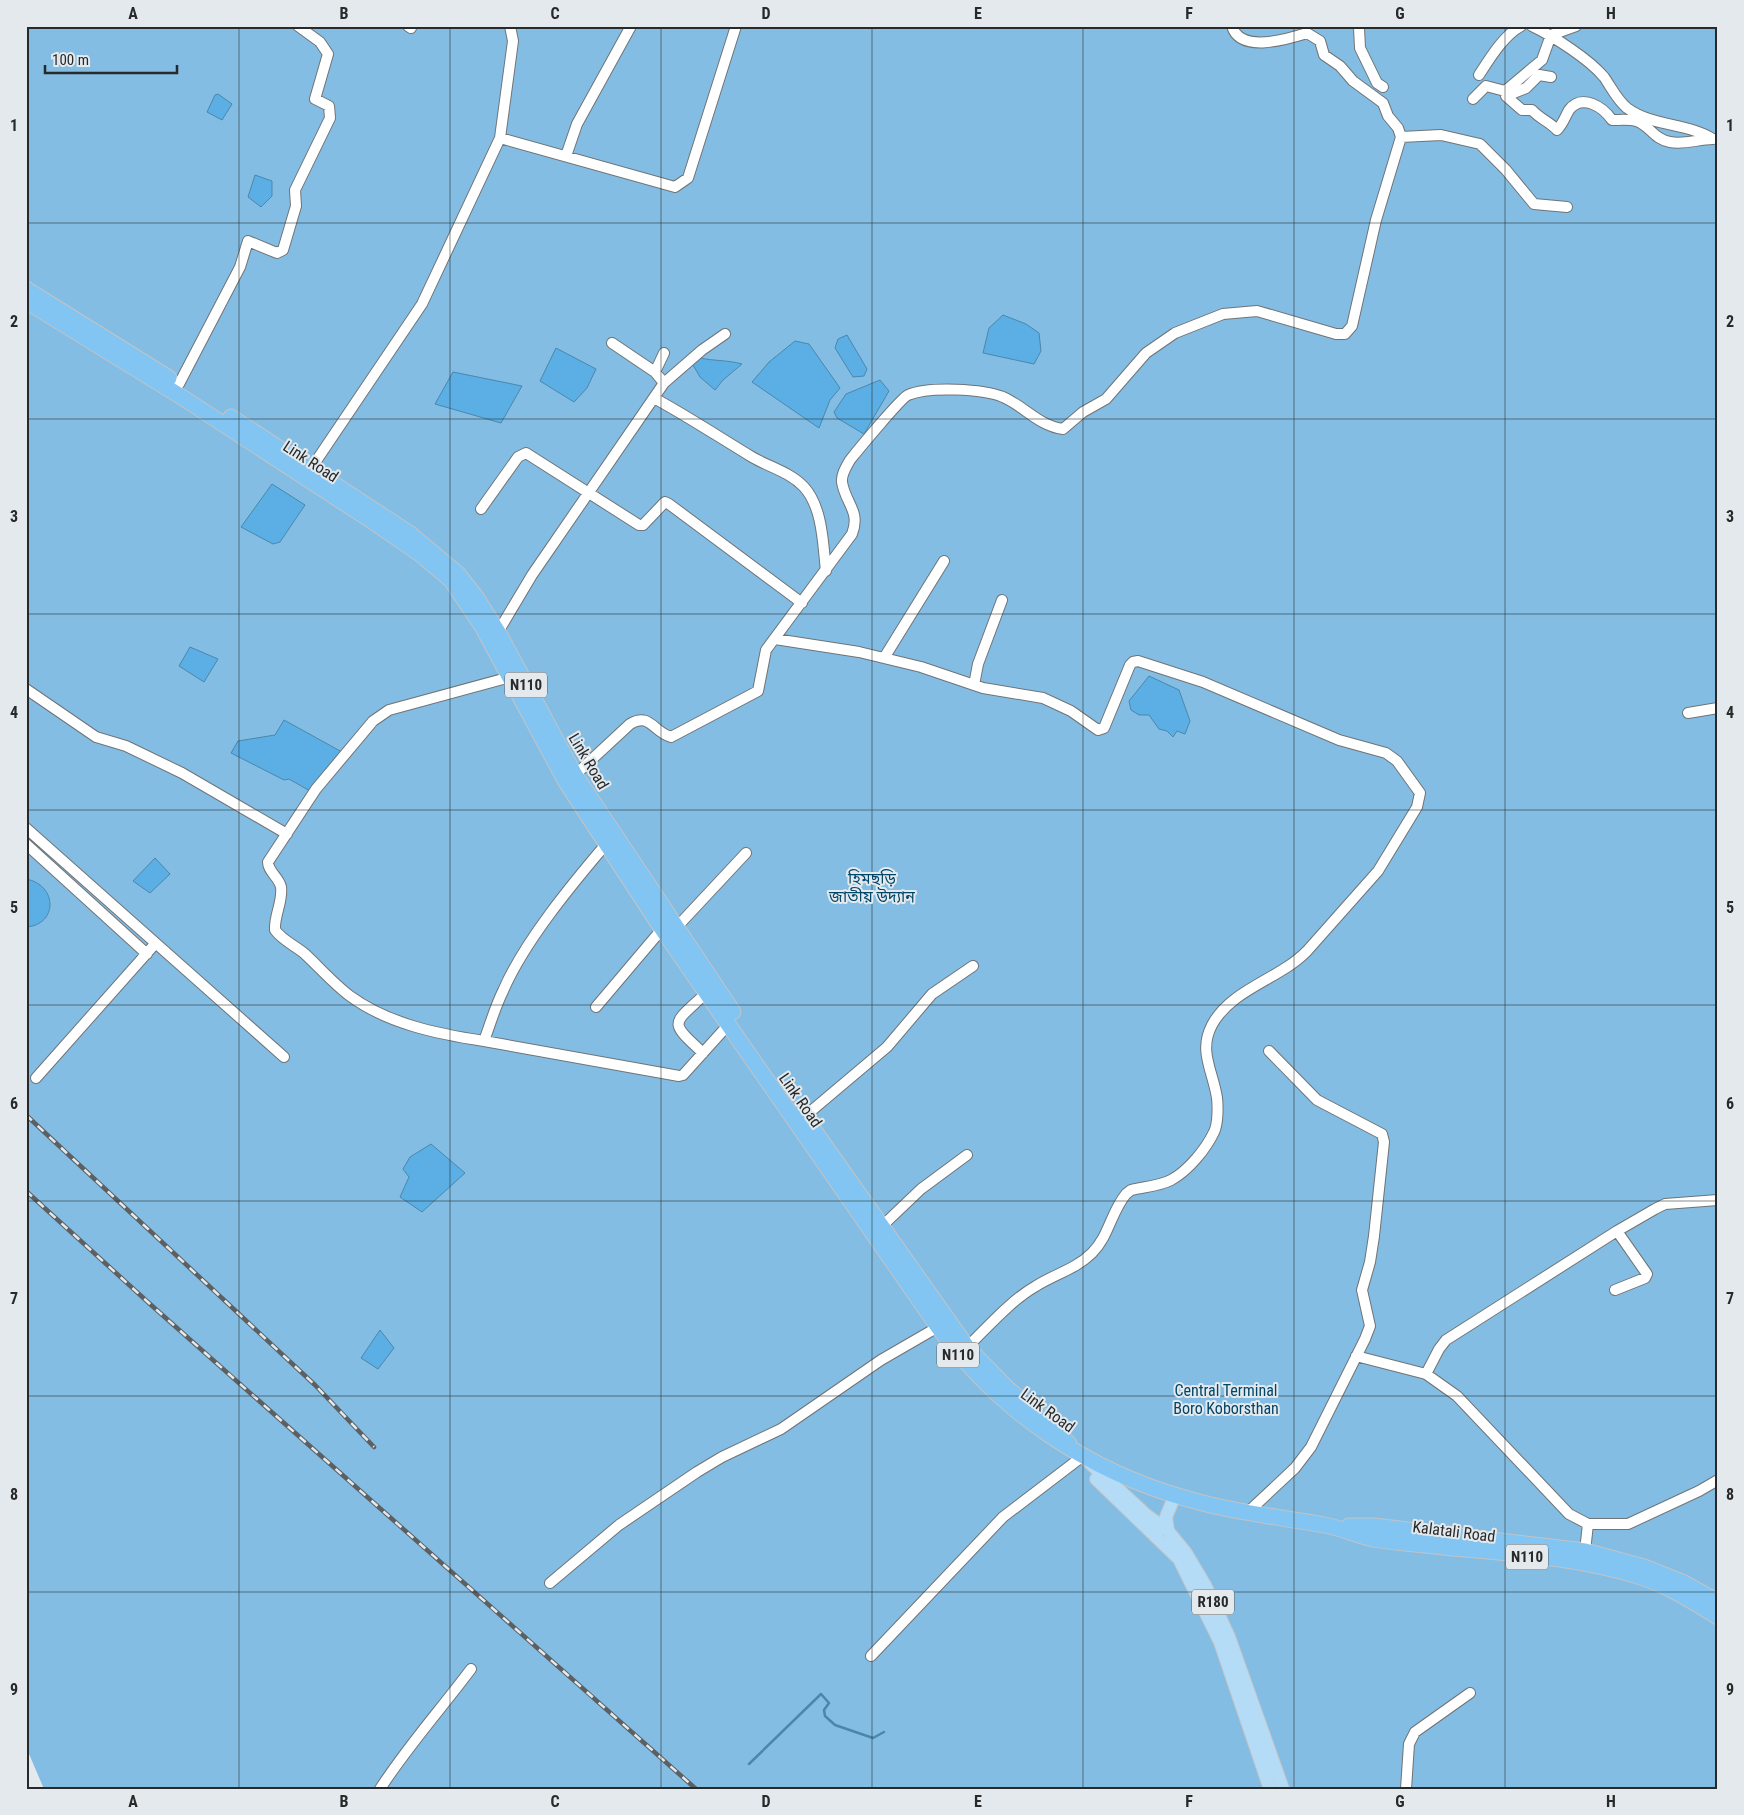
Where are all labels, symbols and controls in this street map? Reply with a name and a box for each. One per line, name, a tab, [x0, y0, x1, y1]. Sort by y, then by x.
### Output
text: A	[128, 4, 138, 23]
text: B	[340, 4, 349, 23]
text: C	[550, 4, 560, 23]
text: D	[761, 4, 771, 23]
text: E	[974, 4, 982, 23]
text: F	[1185, 4, 1193, 23]
text: G	[1395, 4, 1405, 23]
text: H	[1606, 4, 1616, 23]
scale bar	[45, 42, 178, 74]
text: 100 m	[52, 51, 89, 69]
text: 1	[10, 116, 18, 135]
text: 1	[1726, 116, 1734, 135]
text: 2	[10, 312, 18, 331]
text: 2	[1726, 312, 1734, 331]
street label: Link Road	[280, 437, 342, 486]
text: 3	[10, 507, 18, 526]
text: 3	[1726, 507, 1734, 526]
road number: N110	[505, 672, 547, 698]
text: 4	[10, 703, 18, 722]
text: 4	[1726, 703, 1734, 722]
street label: Link Road	[564, 730, 613, 793]
park label: হিমছড়ি জাতীয় উদ্যান	[828, 869, 915, 906]
text: 5	[10, 898, 18, 917]
text: 5	[1726, 898, 1734, 917]
street label: Link Road	[775, 1069, 826, 1131]
text: 6	[10, 1094, 18, 1113]
text: 6	[1726, 1094, 1734, 1113]
text: 7	[10, 1289, 18, 1308]
text: 7	[1726, 1289, 1734, 1308]
road number: N110	[937, 1342, 979, 1368]
park label: Central Terminal Boro Koborsthan	[1173, 1381, 1279, 1418]
street label: Link Road	[1017, 1384, 1078, 1436]
text: 8	[10, 1485, 18, 1504]
text: 8	[1726, 1485, 1734, 1504]
street label: Kalatali Road	[1411, 1517, 1496, 1546]
road number: N110	[1506, 1544, 1548, 1570]
road number: R180	[1192, 1590, 1234, 1614]
text: 9	[10, 1680, 18, 1699]
text: 9	[1726, 1680, 1734, 1699]
text: A	[128, 1792, 138, 1811]
text: B	[340, 1792, 349, 1811]
text: C	[550, 1792, 560, 1811]
text: D	[761, 1792, 771, 1811]
text: E	[974, 1792, 982, 1811]
text: F	[1185, 1792, 1193, 1811]
text: G	[1395, 1792, 1405, 1811]
text: H	[1606, 1792, 1616, 1811]

